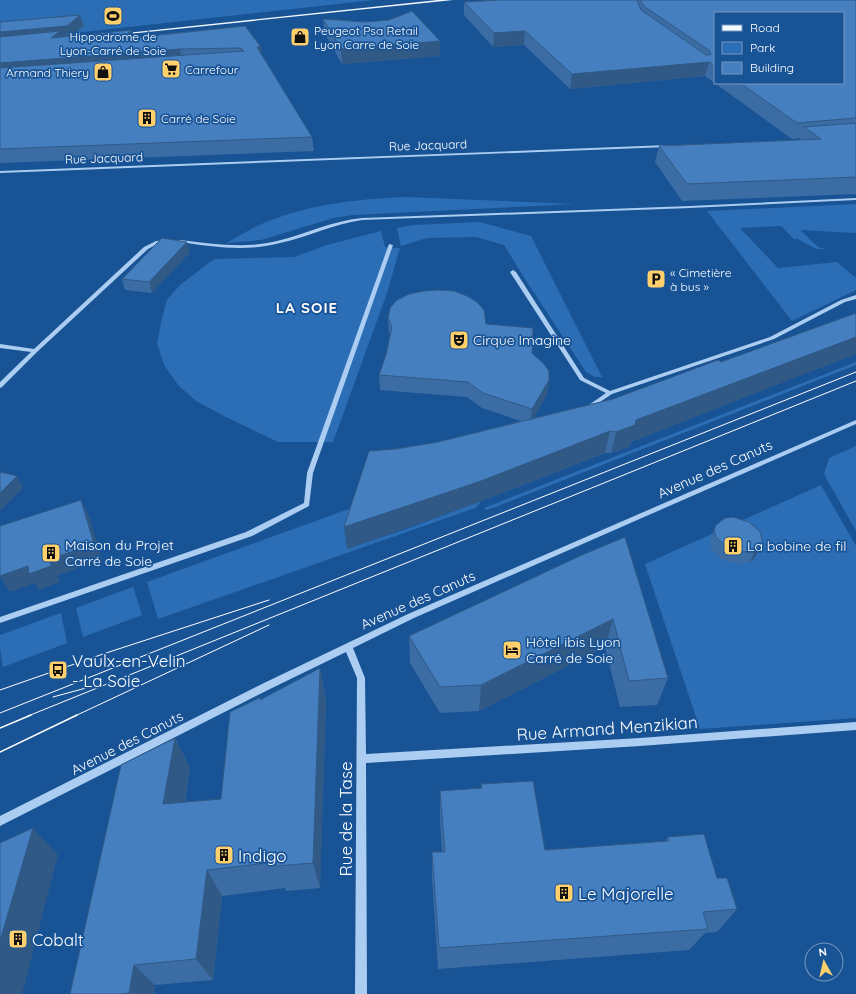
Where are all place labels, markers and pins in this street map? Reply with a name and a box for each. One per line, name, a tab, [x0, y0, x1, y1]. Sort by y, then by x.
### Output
sports icon: Hippodrome de Lyon-Carré de Soie	[102, 5, 124, 27]
place label: Peugeot Psa Retail Lyon Carre de Soie	[314, 23, 419, 52]
shop icon: Peugeot Psa Retail Lyon Carre de Soie	[289, 26, 311, 48]
place label: Hippodrome de Lyon-Carré de Soie	[60, 29, 166, 58]
supermarket icon: Carrefour	[160, 58, 182, 80]
shop icon: Armand Thiery	[92, 61, 114, 83]
place label: Carrefour	[185, 62, 239, 77]
place label: Armand Thiery	[6, 65, 89, 80]
building icon: Carré de Soie	[136, 107, 158, 129]
place label: Carré de Soie	[161, 111, 236, 126]
place label: « Cimetière à bus »	[670, 265, 732, 294]
parking icon: « Cimetière à bus »	[645, 268, 667, 290]
theatre icon: Cirque Imagine	[448, 329, 470, 351]
place label: Cirque Imagine	[473, 331, 571, 349]
building icon: La bobine de fil	[722, 535, 744, 557]
place label: Maison du Projet Carré de Soie	[65, 536, 174, 570]
place label: La bobine de fil	[747, 537, 846, 555]
building icon: Maison du Projet Carré de Soie	[40, 542, 62, 564]
place label: Hôtel ibis Lyon Carré de Soie	[526, 633, 621, 667]
hotel icon: Hôtel ibis Lyon Carré de Soie	[501, 639, 523, 661]
place label: Vaulx-en-Velin - La Soie	[72, 650, 186, 691]
bus stop icon: Vaulx-en-Velin - La Soie	[47, 659, 69, 681]
building icon: Indigo	[213, 844, 235, 866]
place label: Indigo	[238, 845, 287, 866]
building icon: Le Majorelle	[553, 882, 575, 904]
place label: Le Majorelle	[578, 883, 674, 904]
building icon: Cobalt	[7, 928, 29, 950]
place label: Cobalt	[32, 929, 84, 950]

